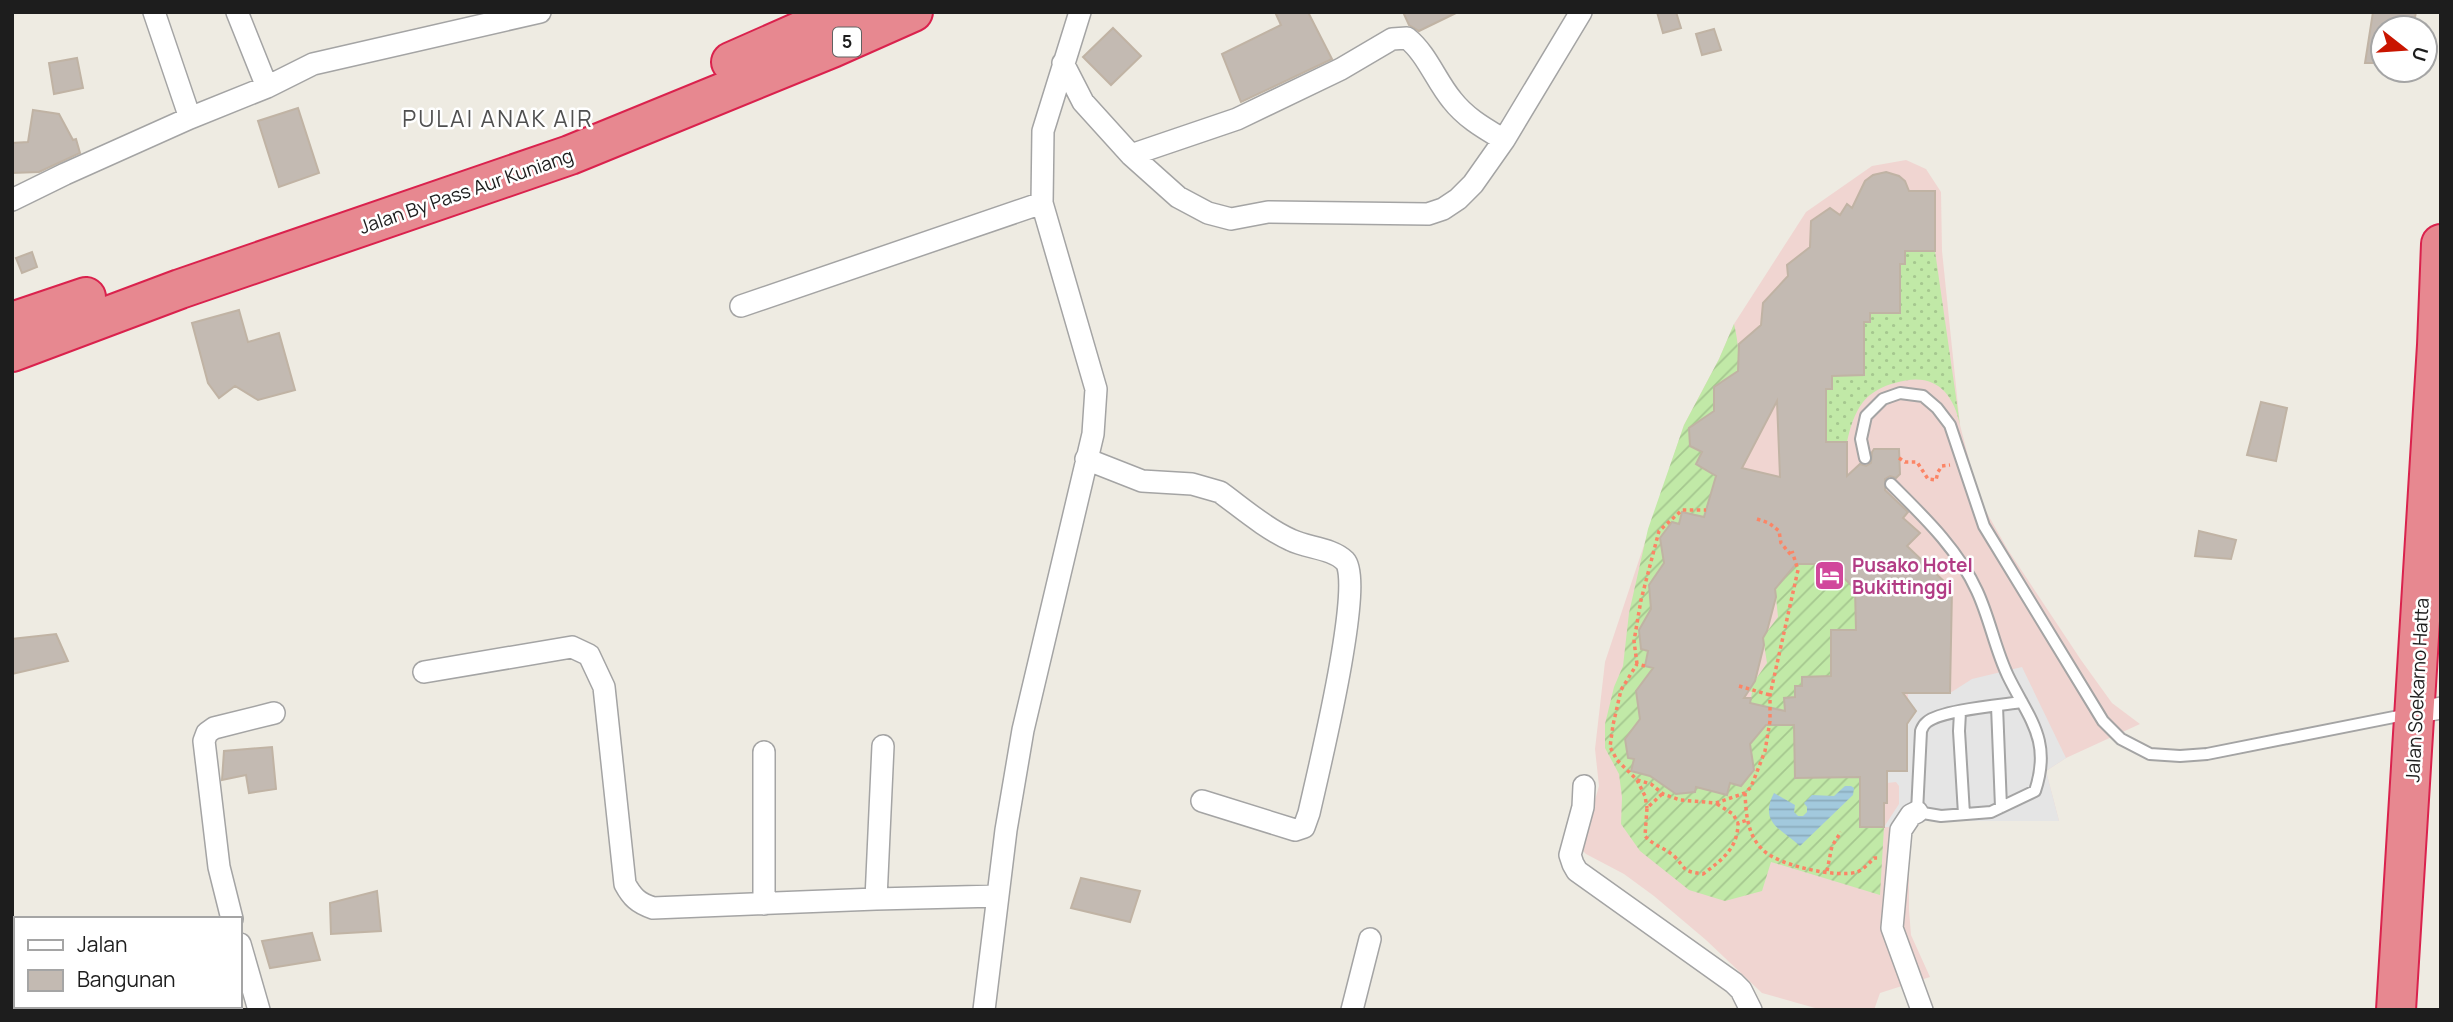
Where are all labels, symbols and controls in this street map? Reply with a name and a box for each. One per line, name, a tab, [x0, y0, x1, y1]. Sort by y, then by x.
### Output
north arrow	[2369, 14, 2439, 84]
road number: 5	[833, 28, 861, 56]
text: U	[2406, 44, 2435, 64]
district label: PULAI ANAK AIR	[402, 102, 594, 134]
street label: Jalan By Pass Aur Kuniang	[355, 142, 577, 240]
place label: Pusako Hotel Bukittinggi	[1852, 552, 1973, 600]
hotel icon: Pusako Hotel Bukittinggi	[1812, 559, 1846, 593]
street label: Jalan Soekarno Hatta	[2399, 597, 2435, 783]
legend	[14, 917, 242, 1008]
text: Jalan	[77, 930, 127, 958]
text: Bangunan	[77, 965, 176, 993]

